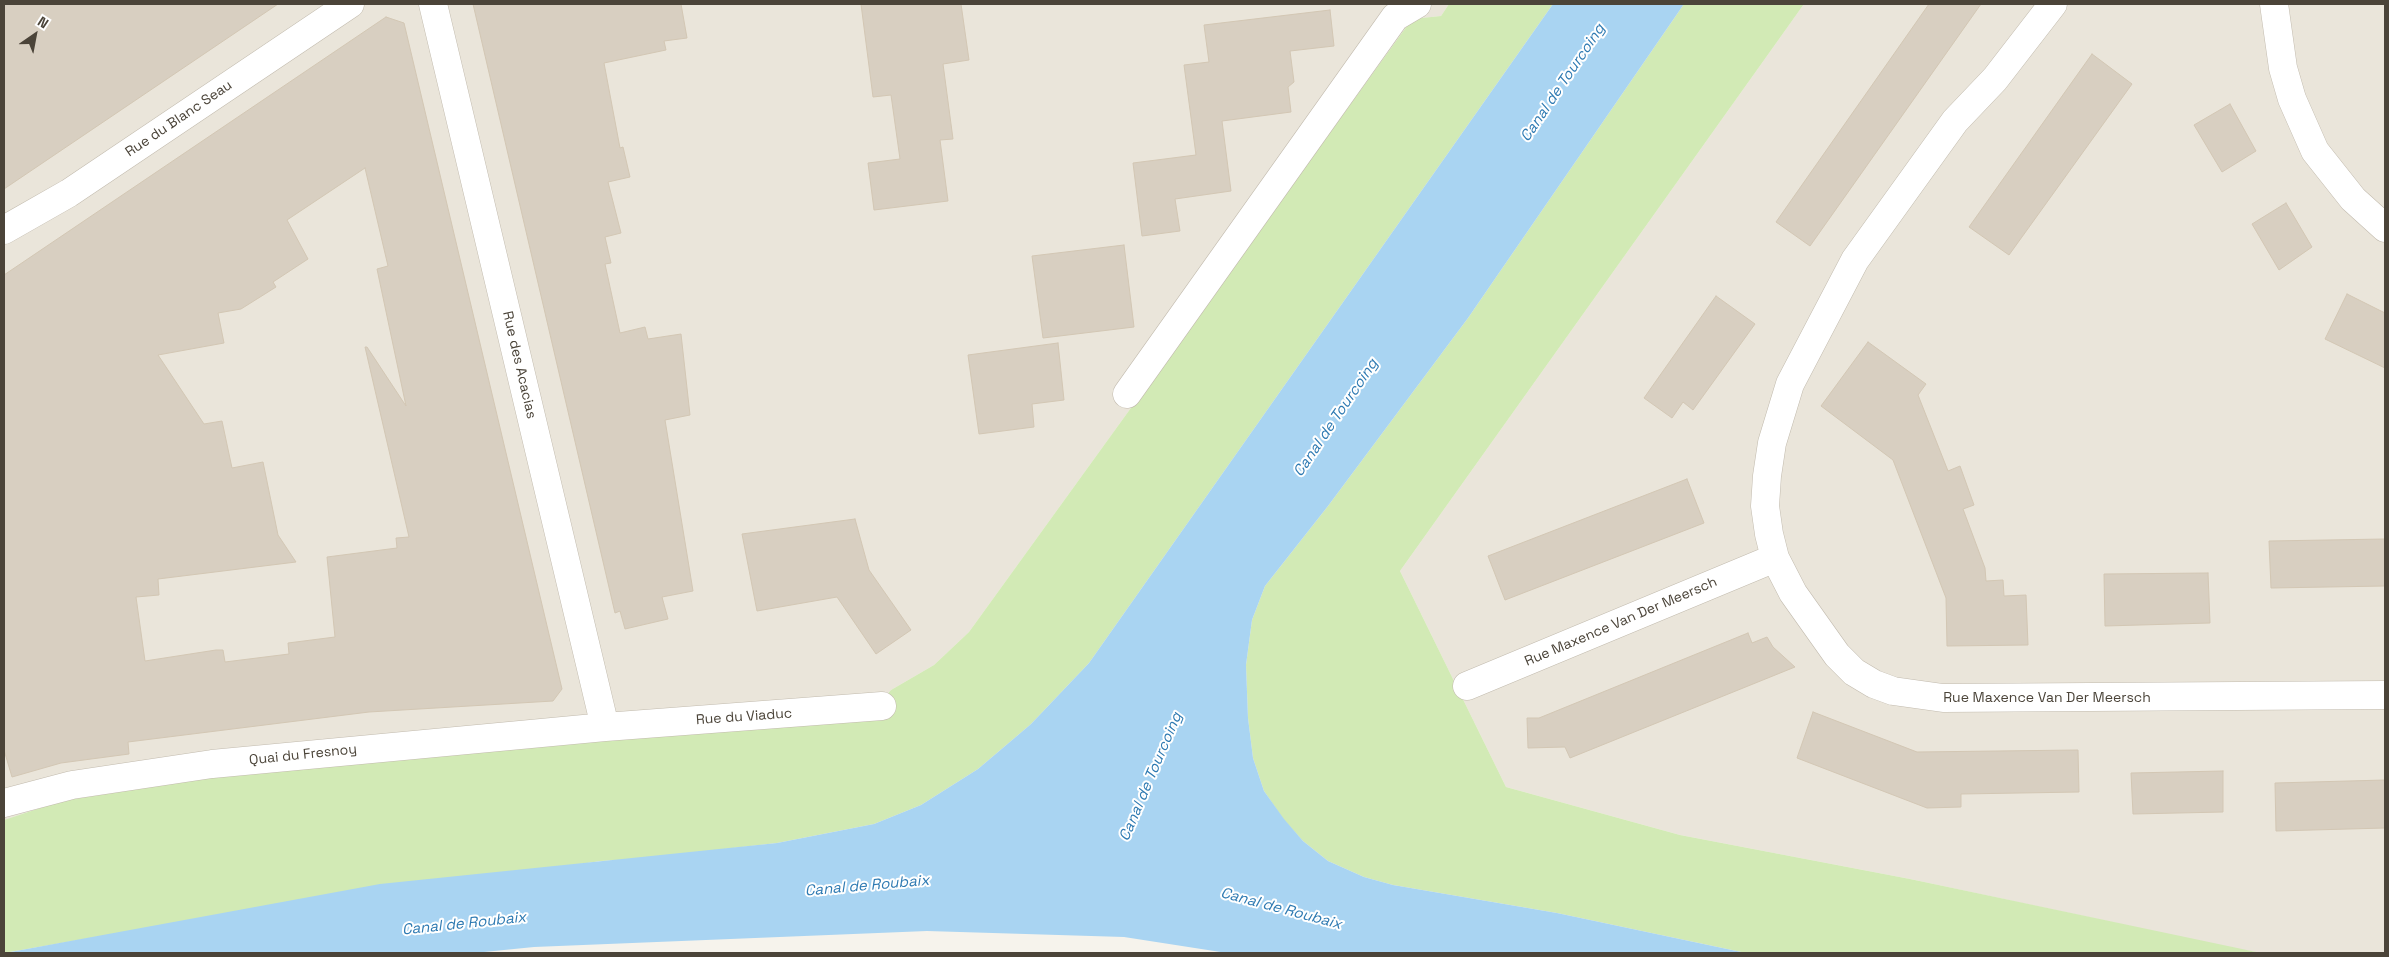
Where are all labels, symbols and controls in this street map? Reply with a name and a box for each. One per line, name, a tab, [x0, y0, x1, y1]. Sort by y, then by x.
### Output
north arrow	[10, 10, 60, 60]
text: N	[34, 12, 52, 33]
water label: Canal de Tourcoing	[1517, 21, 1609, 145]
street label: Rue du Blanc Seau	[122, 77, 236, 161]
street label: Rue des Acacias	[498, 310, 540, 420]
water label: Canal de Tourcoing	[1290, 356, 1382, 480]
street label: Rue Maxence Van Der Meersch	[1522, 574, 1720, 670]
street label: Rue Maxence Van Der Meersch	[1943, 690, 2151, 706]
street label: Rue du Viaduc	[695, 705, 793, 729]
water label: Canal de Tourcoing	[1116, 710, 1186, 844]
street label: Quai du Fresnoy	[248, 741, 358, 769]
water label: Canal de Roubaix	[804, 872, 930, 900]
water label: Canal de Roubaix	[1218, 884, 1344, 934]
water label: Canal de Roubaix	[401, 909, 527, 939]

